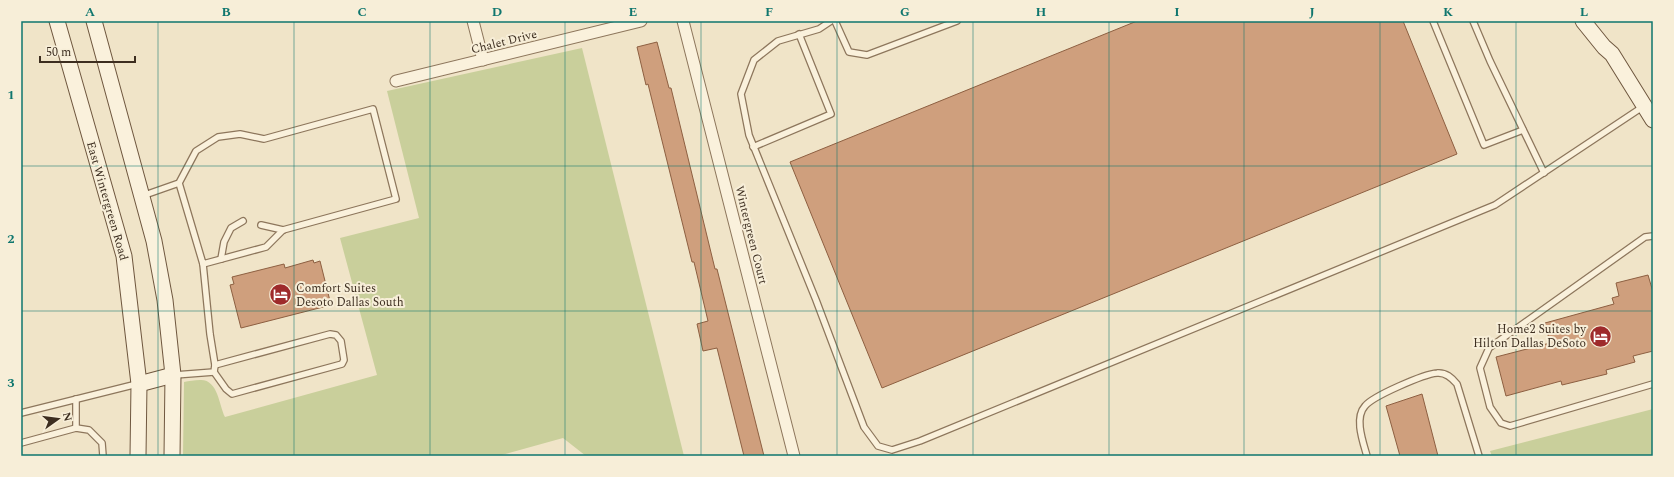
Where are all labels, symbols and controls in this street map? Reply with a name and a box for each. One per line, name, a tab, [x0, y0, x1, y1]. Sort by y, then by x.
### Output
text: A	[85, 2, 95, 22]
text: B	[221, 2, 231, 22]
text: C	[357, 2, 367, 22]
text: D	[492, 2, 502, 22]
text: E	[629, 2, 638, 22]
text: F	[765, 2, 773, 22]
text: G	[900, 2, 910, 22]
text: H	[1036, 2, 1047, 22]
text: I	[1174, 2, 1180, 22]
text: J	[1309, 2, 1315, 22]
text: K	[1443, 2, 1453, 22]
text: L	[1580, 2, 1588, 22]
street label: Chalet Drive	[469, 25, 539, 59]
scale bar	[40, 38, 135, 64]
text: 50 m	[46, 43, 71, 62]
text: 1	[7, 85, 15, 105]
street label: East Wintergreen Road	[81, 139, 133, 263]
street label: Wintergreen Court	[730, 184, 772, 286]
text: 2	[7, 229, 15, 249]
place label: Comfort Suites Desoto Dallas South	[296, 279, 404, 312]
hotel icon: Comfort Suites Desoto Dallas South	[267, 282, 293, 308]
place label: Home2 Suites by Hilton Dallas DeSoto	[1473, 320, 1587, 353]
hotel icon: Home2 Suites by Hilton Dallas DeSoto	[1588, 323, 1614, 349]
text: 3	[7, 373, 15, 393]
north arrow	[38, 399, 78, 439]
text: N	[58, 410, 77, 423]

